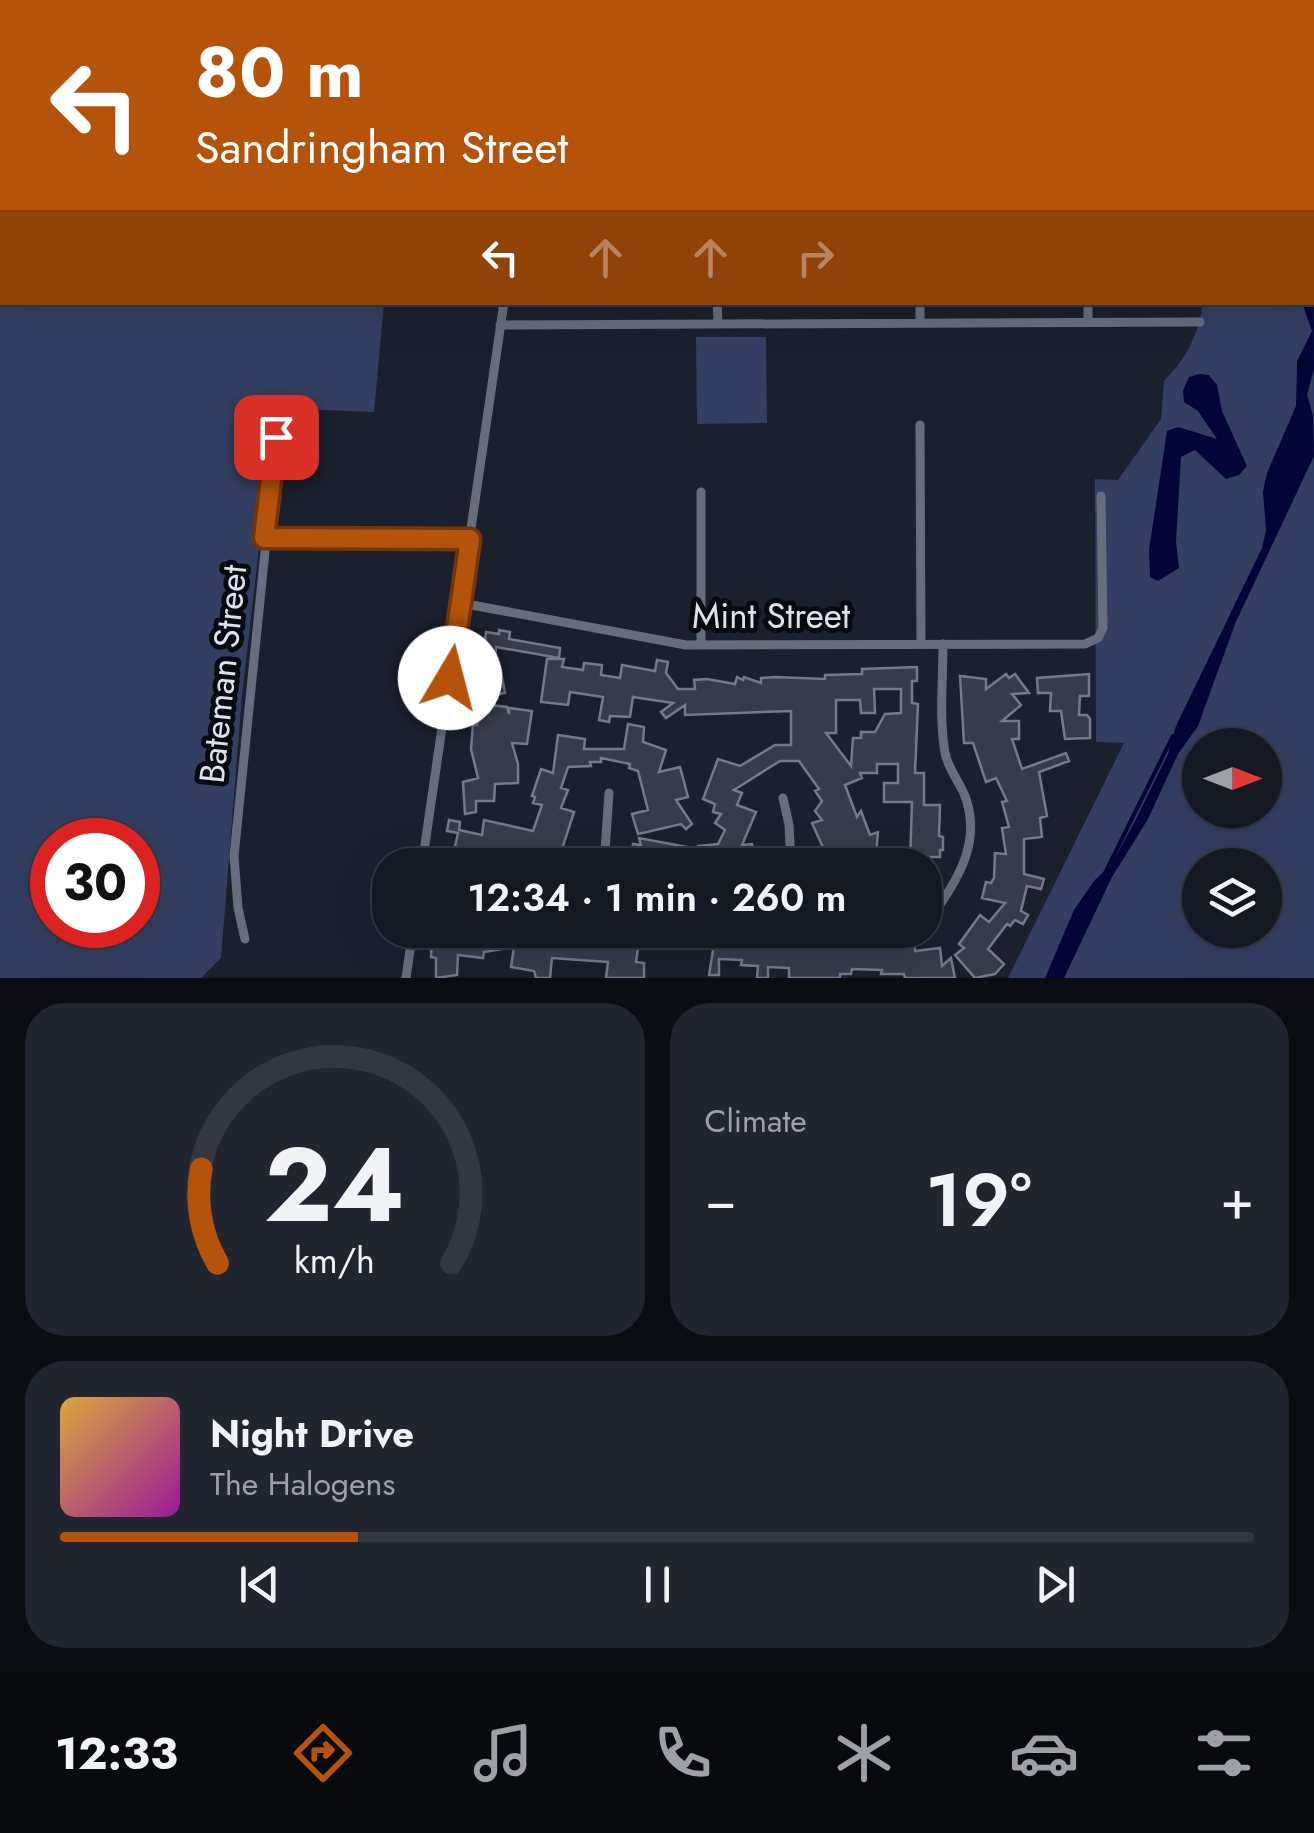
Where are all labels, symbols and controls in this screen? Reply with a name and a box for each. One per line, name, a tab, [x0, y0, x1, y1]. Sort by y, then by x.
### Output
text: 80 m	[195, 22, 364, 123]
icon: left	[30, 40, 160, 170]
text: Sandringham Street	[195, 115, 568, 180]
icon: left	[473, 230, 528, 285]
icon: ahead	[578, 230, 633, 285]
icon: ahead	[683, 230, 738, 285]
icon: right	[788, 230, 843, 285]
pin	[234, 395, 319, 480]
icon: arrive	[249, 410, 304, 465]
street label: Bateman Street	[187, 562, 259, 786]
street label: Mint Street	[692, 591, 851, 641]
position arrow	[398, 626, 502, 730]
north arrow	[1182, 728, 1282, 828]
map controls	[1182, 728, 1282, 948]
speed limit sign: 30	[30, 818, 160, 948]
button: layers	[1182, 848, 1282, 948]
text: 12:34 · 1 min · 260 m	[468, 870, 846, 925]
text: Climate	[705, 1098, 807, 1144]
text: 24	[264, 1110, 405, 1260]
text: 19°	[925, 1146, 1032, 1254]
text: −	[705, 1160, 737, 1240]
text: +	[1220, 1160, 1254, 1240]
text: km/h	[294, 1235, 375, 1286]
text: Night Drive	[210, 1406, 414, 1461]
text: The Halogens	[210, 1461, 395, 1507]
icon: previous	[232, 1557, 287, 1612]
icon: pause	[630, 1557, 685, 1612]
icon: next	[1028, 1557, 1083, 1612]
icon: directions	[288, 1718, 358, 1788]
icon: music	[468, 1718, 538, 1788]
icon: phone	[648, 1718, 718, 1788]
icon: climate	[829, 1718, 899, 1788]
icon: car	[1009, 1718, 1079, 1788]
icon: filters	[1189, 1718, 1259, 1788]
text: 12:33	[55, 1721, 178, 1786]

